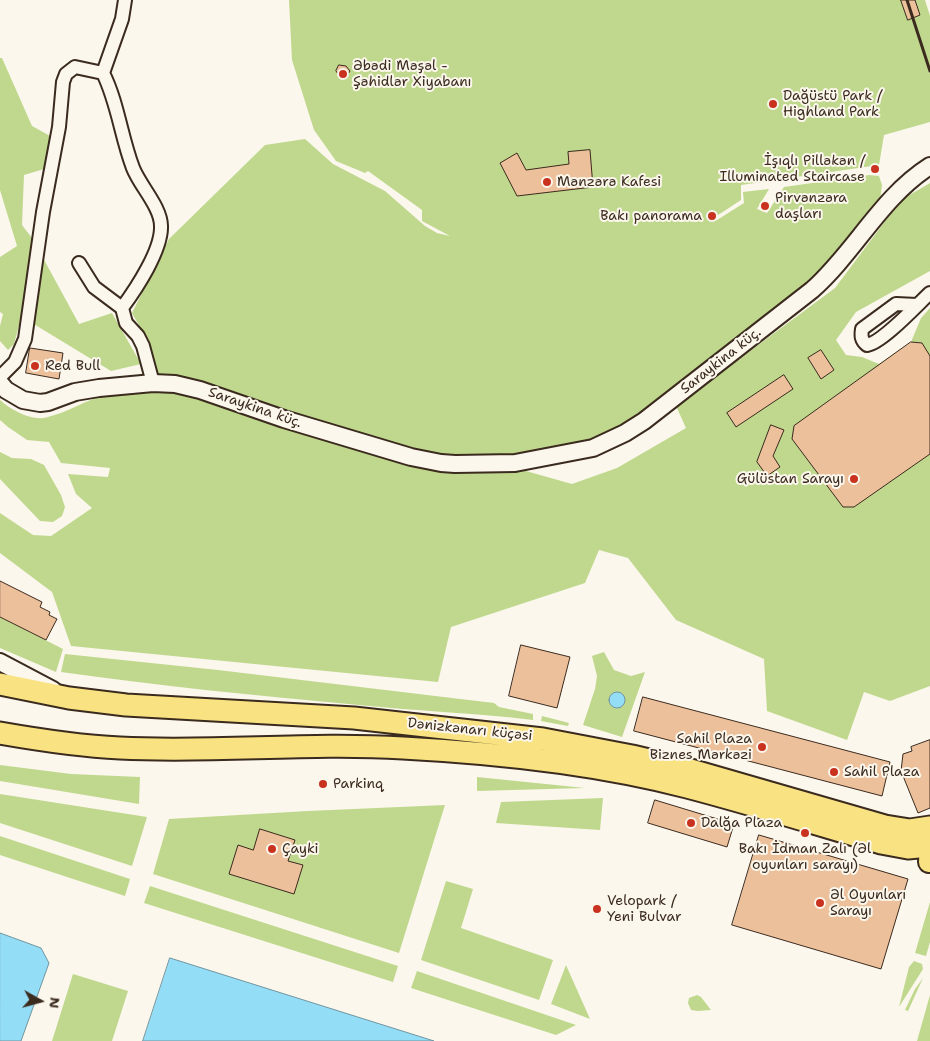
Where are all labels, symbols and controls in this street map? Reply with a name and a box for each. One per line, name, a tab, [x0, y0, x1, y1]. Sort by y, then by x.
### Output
place label: Əbədi Məşəl - Şəhidlər Xiyabanı	[353, 58, 472, 90]
marker: Əbədi Məşəl - Şəhidlər Xiyabanı	[337, 68, 349, 80]
place label: Dağüstü Park / Highland Park	[783, 88, 882, 120]
marker: Dağüstü Park / Highland Park	[767, 98, 779, 110]
place label: İşıqlı Pilləkən / Illuminated Staircase	[719, 153, 865, 186]
marker: İşıqlı Pilləkən / Illuminated Staircase	[869, 163, 881, 175]
place label: Mənzərə Kafesi	[557, 174, 661, 190]
marker: Mənzərə Kafesi	[541, 176, 553, 188]
place label: Pirvənzəra daşları	[775, 190, 847, 222]
marker: Pirvənzəra daşları	[759, 200, 771, 212]
place label: Bakı panorama	[600, 208, 702, 224]
marker: Bakı panorama	[706, 210, 718, 222]
street label: Saraykina küç.	[677, 324, 765, 398]
place label: Red Bull	[45, 358, 101, 374]
marker: Red Bull	[29, 360, 41, 372]
street label: Saraykina küç.	[206, 384, 304, 432]
place label: Gülüstan Sarayı	[737, 471, 844, 487]
marker: Gülüstan Sarayı	[848, 473, 860, 485]
street label: Dənizkənarı küçəsi	[407, 715, 533, 745]
place label: Sahil Plaza Biznes Mərkəzi	[650, 731, 752, 764]
marker: Sahil Plaza Biznes Mərkəzi	[756, 741, 768, 753]
place label: Sahil Plaza	[844, 764, 919, 780]
marker: Sahil Plaza	[828, 766, 840, 778]
place label: Parkinq	[333, 776, 383, 792]
marker: Parkinq	[317, 778, 329, 790]
place label: Dalğa Plaza	[701, 815, 782, 831]
marker: Dalğa Plaza	[685, 817, 697, 829]
marker: Bakı İdman Zalı (Əl oyunları sarayı)	[799, 827, 811, 839]
place label: Çayki	[282, 841, 319, 857]
place label: Bakı İdman Zalı (Əl oyunları sarayı)	[739, 841, 871, 874]
marker: Çayki	[266, 843, 278, 855]
place label: Əl Oyunları Sarayı	[830, 887, 906, 920]
place label: Velopark / Yeni Bulvar	[607, 893, 682, 926]
marker: Əl Oyunları Sarayı	[814, 897, 826, 909]
marker: Velopark / Yeni Bulvar	[591, 903, 603, 915]
north arrow	[15, 976, 65, 1026]
text: N	[45, 996, 64, 1009]

